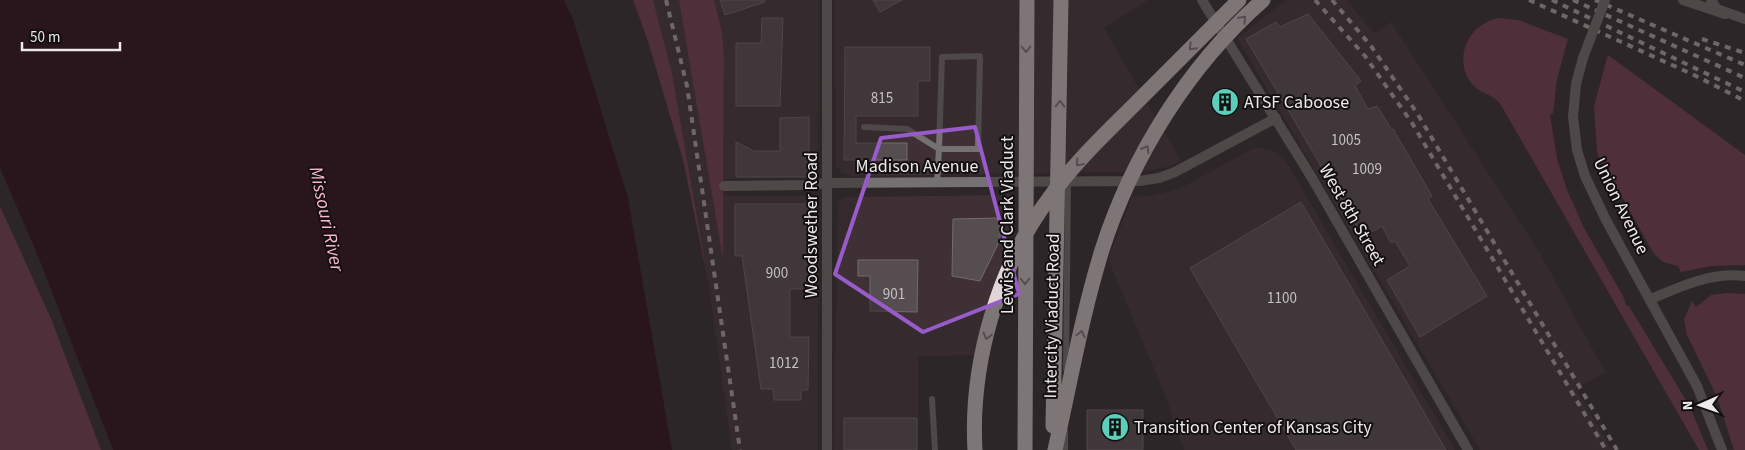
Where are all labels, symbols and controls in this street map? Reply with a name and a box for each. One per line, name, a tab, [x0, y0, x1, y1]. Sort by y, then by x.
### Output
one-way arrow	[1237, 15, 1246, 24]
scale bar	[22, 20, 120, 52]
text: 50 m	[30, 27, 60, 48]
one-way arrow	[1189, 41, 1198, 50]
one-way arrow	[1021, 45, 1031, 53]
building icon: ATSF Caboose	[1210, 87, 1240, 117]
house number: 815	[871, 88, 893, 109]
place label: ATSF Caboose	[1244, 90, 1349, 115]
one-way arrow	[1054, 100, 1065, 108]
house number: 1005	[1331, 130, 1361, 151]
street label: Lewis and Clark Viaduct	[995, 136, 1020, 314]
one-way arrow	[1140, 145, 1150, 154]
street label: Woodswether Road	[799, 152, 824, 298]
street label: Madison Avenue	[856, 154, 978, 179]
street label: Union Avenue	[1587, 154, 1655, 259]
one-way arrow	[1076, 158, 1085, 167]
house number: 1009	[1352, 159, 1382, 180]
street label: West 8th Street	[1313, 160, 1391, 270]
water label: Missouri River	[302, 164, 351, 275]
street label: Intercity Viaduct Road	[1038, 233, 1066, 399]
house number: 900	[766, 263, 788, 284]
one-way arrow	[1020, 278, 1030, 285]
house number: 901	[883, 284, 905, 305]
house number: 1100	[1267, 288, 1297, 309]
one-way arrow	[1075, 330, 1086, 339]
one-way arrow	[983, 331, 993, 339]
house number: 1012	[769, 353, 799, 374]
north arrow	[1675, 380, 1725, 430]
text: N	[1678, 400, 1698, 410]
building icon: Transition Center of Kansas City	[1100, 412, 1130, 442]
place label: Transition Center of Kansas City	[1134, 415, 1372, 440]

